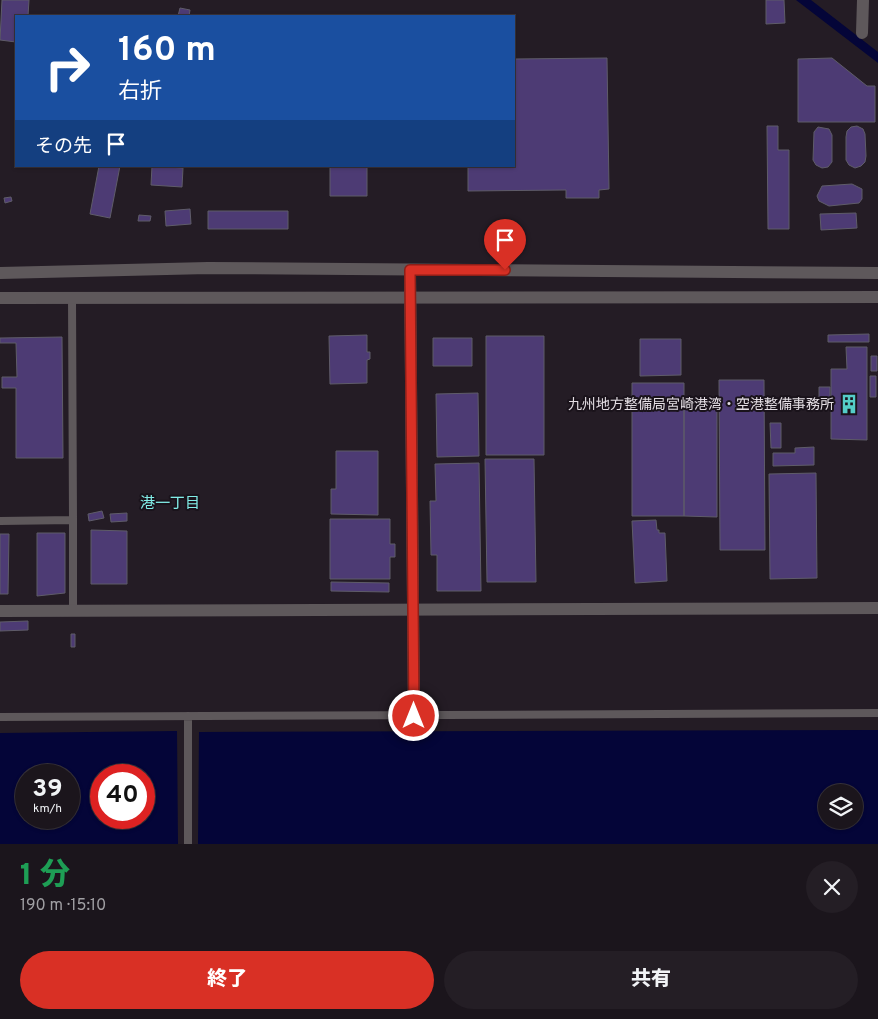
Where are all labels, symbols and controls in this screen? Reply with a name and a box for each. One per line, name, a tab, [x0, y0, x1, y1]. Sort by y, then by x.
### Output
text: 160 m	[118, 29, 216, 73]
icon: right	[35, 35, 100, 100]
text: 右折	[118, 79, 162, 106]
icon: arrive	[102, 130, 130, 158]
text: その先	[35, 135, 92, 159]
pin	[484, 219, 526, 270]
icon: arrive	[491, 226, 519, 254]
building icon: 九州地方整備局宮崎港湾・空港整備事務所	[838, 393, 860, 415]
place label: 九州地方整備局宮崎港湾・空港整備事務所	[568, 396, 834, 414]
district label: 港一丁目	[140, 495, 200, 514]
position arrow	[387, 689, 439, 741]
speed limit sign: 40	[90, 764, 155, 829]
text: 39	[32, 774, 63, 806]
map controls	[818, 784, 863, 829]
button: layers	[818, 784, 863, 829]
text: km/h	[33, 801, 62, 817]
text: 1 分	[20, 858, 70, 895]
button: close	[806, 861, 858, 913]
text: 190 m · 15:10	[20, 896, 106, 916]
button: 終了	[20, 951, 434, 1009]
button: 共有	[444, 951, 858, 1009]

